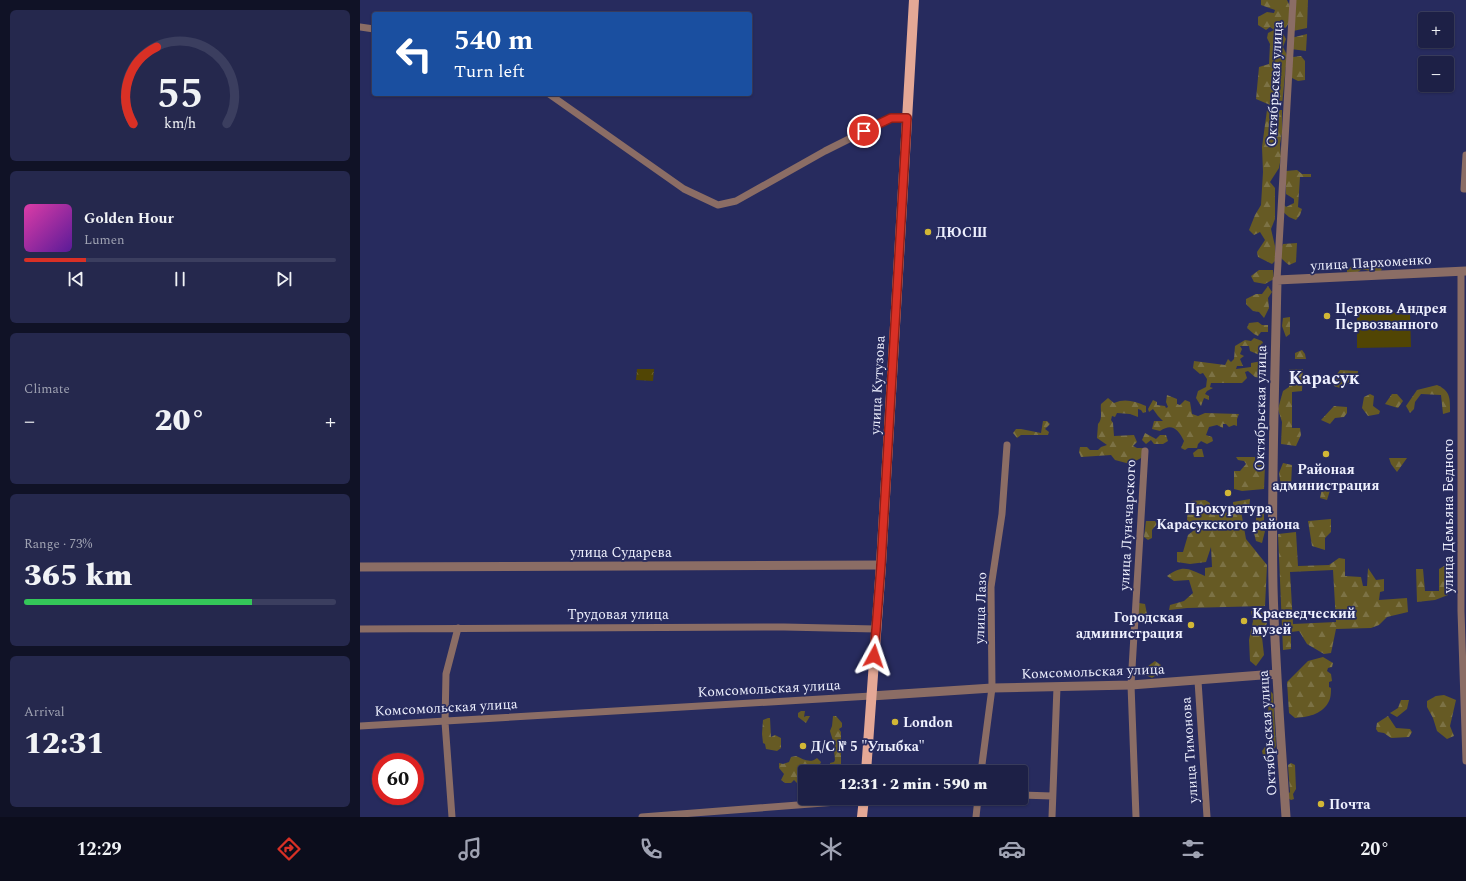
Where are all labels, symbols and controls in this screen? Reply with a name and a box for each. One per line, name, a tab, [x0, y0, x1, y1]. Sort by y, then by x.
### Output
map controls	[1418, 12, 1454, 92]
button: +	[1418, 12, 1454, 48]
text: 540 m	[454, 19, 533, 62]
street label: Октябрьская улица	[1261, 20, 1288, 147]
icon: left	[388, 28, 440, 80]
button: −	[1418, 56, 1454, 92]
text: Turn left	[454, 58, 525, 85]
text: 55	[157, 63, 203, 126]
text: km/h	[164, 112, 196, 134]
pin	[847, 114, 881, 148]
icon: arrive	[853, 120, 875, 142]
text: Golden Hour	[84, 207, 174, 230]
place label: ДЮСШ	[936, 222, 987, 243]
marker: ДЮСШ	[923, 227, 933, 237]
text: Lumen	[84, 230, 125, 250]
street label: улица Пархоменко	[1309, 249, 1432, 276]
icon: previous	[65, 268, 87, 290]
icon: pause	[169, 268, 191, 290]
icon: next	[273, 268, 295, 290]
place label: Церковь Андрея Первозванного	[1335, 298, 1447, 335]
marker: Церковь Андрея Первозванного	[1322, 311, 1332, 321]
street label: улица Кутузова	[864, 335, 891, 436]
street label: Октябрьская улица	[1249, 345, 1272, 471]
district label: Карасук	[1288, 365, 1360, 392]
text: Climate	[24, 379, 70, 399]
text: 20°	[155, 398, 206, 444]
text: −	[24, 405, 35, 438]
text: +	[325, 405, 336, 438]
street label: улица Демьяна Бедного	[1438, 439, 1459, 594]
marker: Районая администрация	[1321, 449, 1331, 459]
street label: улица Луначарского	[1114, 459, 1141, 592]
place label: Районая администрация	[1272, 459, 1380, 496]
marker: Прокуратура Карасукского района	[1223, 488, 1233, 498]
place label: Прокуратура Карасукского района	[1156, 498, 1301, 535]
text: Range · 73%	[24, 534, 92, 554]
street label: улица Сударева	[569, 542, 672, 563]
text: 365 km	[24, 553, 132, 599]
street label: улица Лазо	[969, 572, 992, 645]
place label: Краеведческий музей	[1252, 603, 1356, 640]
street label: Трудовая улица	[567, 604, 669, 625]
place label: Городская администрация	[1076, 607, 1183, 644]
marker: Краеведческий музей	[1239, 616, 1249, 626]
marker: Городская администрация	[1186, 620, 1196, 630]
position arrow	[853, 635, 895, 677]
street label: Комсомольская улица	[1021, 659, 1165, 684]
street label: Октябрьская улица	[1253, 669, 1282, 796]
street label: Комсомольская улица	[697, 674, 841, 703]
street label: Комсомольская улица	[374, 693, 518, 722]
street label: улица Тимонова	[1175, 696, 1204, 805]
text: Arrival	[24, 702, 65, 722]
place label: London	[903, 712, 953, 733]
marker: London	[890, 717, 900, 727]
text: 12:31	[24, 721, 104, 767]
place label: Д/С № 5 "Улыбка"	[811, 736, 925, 757]
marker: Д/С № 5 "Улыбка"	[798, 741, 808, 751]
speed limit sign: 60	[372, 753, 424, 805]
text: 12:31 · 2 min · 590 m	[839, 773, 987, 796]
place label: Почта	[1329, 794, 1371, 815]
marker: Почта	[1316, 799, 1326, 809]
icon: directions	[275, 835, 303, 863]
icon: music	[456, 835, 484, 863]
icon: phone	[637, 835, 665, 863]
icon: climate	[817, 835, 845, 863]
icon: car	[998, 835, 1026, 863]
icon: filters	[1179, 835, 1207, 863]
text: 12:29	[76, 836, 122, 863]
text: 20°	[1360, 836, 1389, 863]

